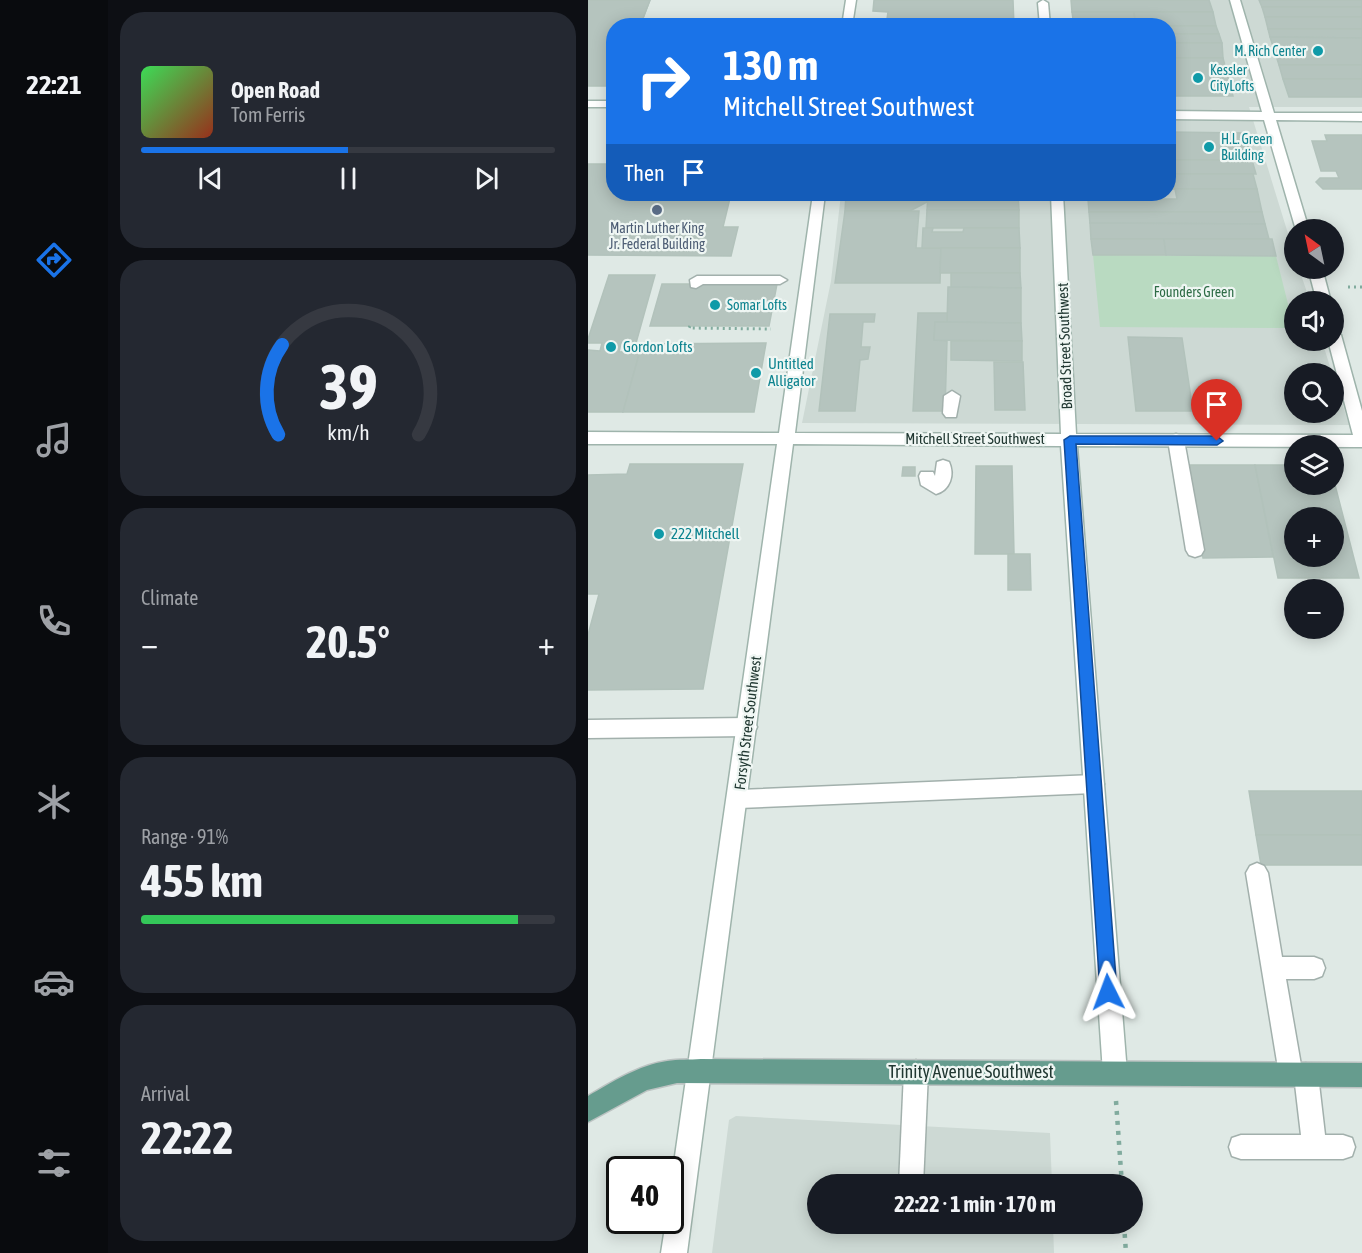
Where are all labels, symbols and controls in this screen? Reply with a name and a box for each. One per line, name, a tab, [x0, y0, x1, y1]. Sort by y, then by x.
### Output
text: 130 m	[723, 41, 818, 89]
icon: right	[624, 42, 702, 120]
place label: M. Rich Center	[1234, 43, 1307, 59]
marker: M. Rich Center	[1311, 44, 1325, 58]
place label: Kessler CityLofts	[1210, 62, 1254, 94]
text: 22:21	[26, 69, 82, 100]
marker: Kessler CityLofts	[1191, 71, 1205, 85]
text: Open Road	[231, 77, 320, 103]
text: Mitchell Street Southwest	[723, 91, 974, 122]
text: Tom Ferris	[231, 103, 305, 126]
place label: H.L. Green Building	[1221, 131, 1272, 163]
marker: H.L. Green Building	[1202, 140, 1216, 154]
icon: arrive	[677, 156, 710, 189]
text: Then	[624, 160, 665, 186]
icon: previous	[194, 162, 227, 195]
icon: pause	[332, 162, 365, 195]
icon: next	[470, 162, 503, 195]
marker: Martin Luther King Jr. Federal Building	[650, 203, 664, 217]
north arrow	[1284, 219, 1344, 279]
map controls	[1284, 219, 1344, 639]
place label: Martin Luther King Jr. Federal Building	[609, 220, 705, 252]
icon: directions	[33, 239, 75, 281]
street label: Broad Street Southwest	[1054, 282, 1075, 410]
park label: Founders Green	[1154, 284, 1234, 300]
button: sound	[1284, 291, 1344, 351]
place label: Somar Lofts	[727, 297, 787, 313]
marker: Somar Lofts	[708, 298, 722, 312]
place label: Gordon Lofts	[623, 338, 693, 355]
marker: Gordon Lofts	[604, 340, 618, 354]
text: 39	[319, 351, 377, 422]
place label: Untitled Alligator	[768, 355, 816, 389]
button: search	[1284, 363, 1344, 423]
marker: Untitled Alligator	[749, 366, 763, 380]
pin	[1191, 379, 1242, 441]
icon: arrive	[1200, 388, 1233, 421]
icon: music	[33, 419, 75, 461]
text: km/h	[327, 421, 369, 446]
street label: Mitchell Street Southwest	[905, 430, 1045, 447]
button: layers	[1284, 435, 1344, 495]
button: +	[1284, 507, 1344, 567]
place label: 222 Mitchell	[671, 525, 739, 542]
marker: 222 Mitchell	[652, 527, 666, 541]
button: −	[1284, 579, 1344, 639]
text: Climate	[141, 586, 198, 609]
icon: phone	[33, 600, 75, 642]
text: 20.5°	[306, 616, 390, 668]
text: −	[141, 624, 158, 662]
text: +	[538, 624, 555, 662]
street label: Forsyth Street Southwest	[731, 655, 764, 791]
icon: climate	[33, 781, 75, 823]
text: Range · 91%	[141, 825, 228, 848]
text: 455 km	[141, 855, 263, 907]
position arrow	[1076, 960, 1140, 1024]
icon: car	[33, 961, 75, 1003]
street label: Trinity Avenue Southwest	[888, 1061, 1054, 1082]
text: Arrival	[141, 1082, 190, 1105]
text: 22:22	[141, 1112, 234, 1164]
icon: filters	[33, 1142, 75, 1184]
speed limit sign: 40	[606, 1156, 684, 1234]
text: 22:22 · 1 min · 170 m	[894, 1191, 1056, 1217]

